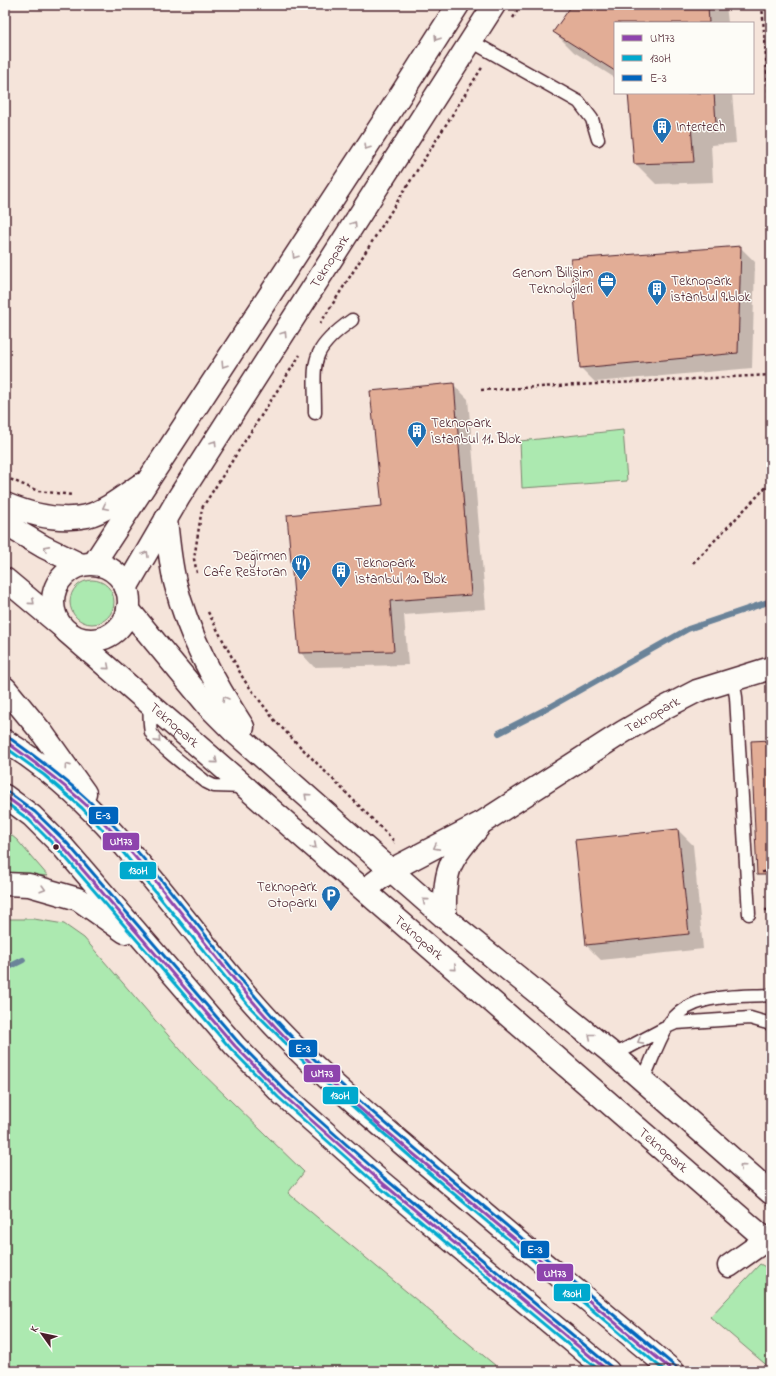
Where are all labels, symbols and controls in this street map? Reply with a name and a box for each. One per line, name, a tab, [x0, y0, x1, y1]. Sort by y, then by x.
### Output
legend	[614, 22, 754, 94]
text: UM73	[650, 30, 675, 48]
one-way arrow	[434, 34, 442, 41]
text: 130H	[650, 50, 671, 68]
text: E-3	[650, 70, 667, 88]
building icon: Intertech	[651, 116, 673, 144]
place label: Intertech	[676, 117, 725, 138]
one-way arrow	[364, 143, 372, 150]
one-way arrow	[349, 221, 357, 228]
street label: Teknopark	[305, 230, 355, 293]
one-way arrow	[293, 252, 300, 259]
place label: Genom Bilişim Teknolojileri	[512, 263, 593, 300]
office icon: Genom Bilişim Teknolojileri	[596, 270, 618, 298]
place label: Teknopark istanbul 9.blok	[671, 271, 751, 308]
building icon: Teknopark istanbul 9.blok	[646, 278, 668, 306]
one-way arrow	[279, 331, 287, 338]
one-way arrow	[221, 361, 229, 368]
place label: Teknopark İstanbul 11. Blok	[431, 413, 522, 450]
building icon: Teknopark İstanbul 11. Blok	[406, 420, 428, 448]
one-way arrow	[209, 440, 217, 447]
one-way arrow	[102, 502, 109, 510]
one-way arrow	[43, 545, 50, 552]
place label: Değirmen Cafe Restoran	[204, 546, 287, 583]
one-way arrow	[141, 551, 148, 558]
restaurant icon: Değirmen Cafe Restoran	[290, 553, 312, 581]
place label: Teknopark İstanbul 10. Blok	[355, 553, 447, 590]
building icon: Teknopark İstanbul 10. Blok	[330, 560, 352, 588]
one-way arrow	[28, 598, 35, 605]
one-way arrow	[102, 662, 109, 669]
street label: Teknopark	[621, 691, 684, 739]
one-way arrow	[222, 696, 230, 703]
street label: Teknopark	[145, 697, 204, 753]
one-way arrow	[153, 736, 160, 743]
one-way arrow	[211, 757, 218, 764]
one-way arrow	[65, 764, 72, 771]
one-way arrow	[304, 793, 312, 801]
line badge: E-3	[88, 806, 119, 825]
text: E-3	[95, 808, 111, 824]
line badge: UM73	[102, 832, 140, 851]
text: UM73	[110, 834, 133, 850]
unlabelled marker	[51, 842, 61, 852]
one-way arrow	[309, 842, 317, 849]
one-way arrow	[432, 842, 440, 849]
line badge: 130H	[119, 861, 157, 880]
text: 130H	[128, 863, 148, 879]
place label: Teknopark Otoparkı	[257, 877, 318, 914]
one-way arrow	[40, 884, 47, 893]
parking icon: Teknopark Otoparkı	[320, 884, 342, 912]
one-way arrow	[423, 898, 430, 905]
street label: Teknopark	[389, 910, 449, 966]
one-way arrow	[449, 964, 457, 971]
one-way arrow	[588, 1034, 595, 1041]
one-way arrow	[637, 1036, 645, 1044]
line badge: E-3	[288, 1039, 318, 1058]
text: E-3	[295, 1041, 311, 1057]
line badge: UM73	[303, 1064, 341, 1083]
text: UM73	[311, 1066, 334, 1082]
line badge: 130H	[322, 1086, 359, 1105]
text: 130H	[330, 1088, 350, 1104]
street label: Teknopark	[634, 1123, 694, 1179]
one-way arrow	[739, 1165, 747, 1172]
line badge: E-3	[520, 1240, 550, 1259]
text: E-3	[527, 1242, 543, 1258]
line badge: UM73	[536, 1263, 574, 1282]
text: UM73	[544, 1266, 567, 1282]
line badge: 130H	[553, 1283, 591, 1302]
text: 130H	[562, 1286, 582, 1302]
north arrow	[22, 1314, 62, 1354]
text: K	[26, 1322, 43, 1336]

